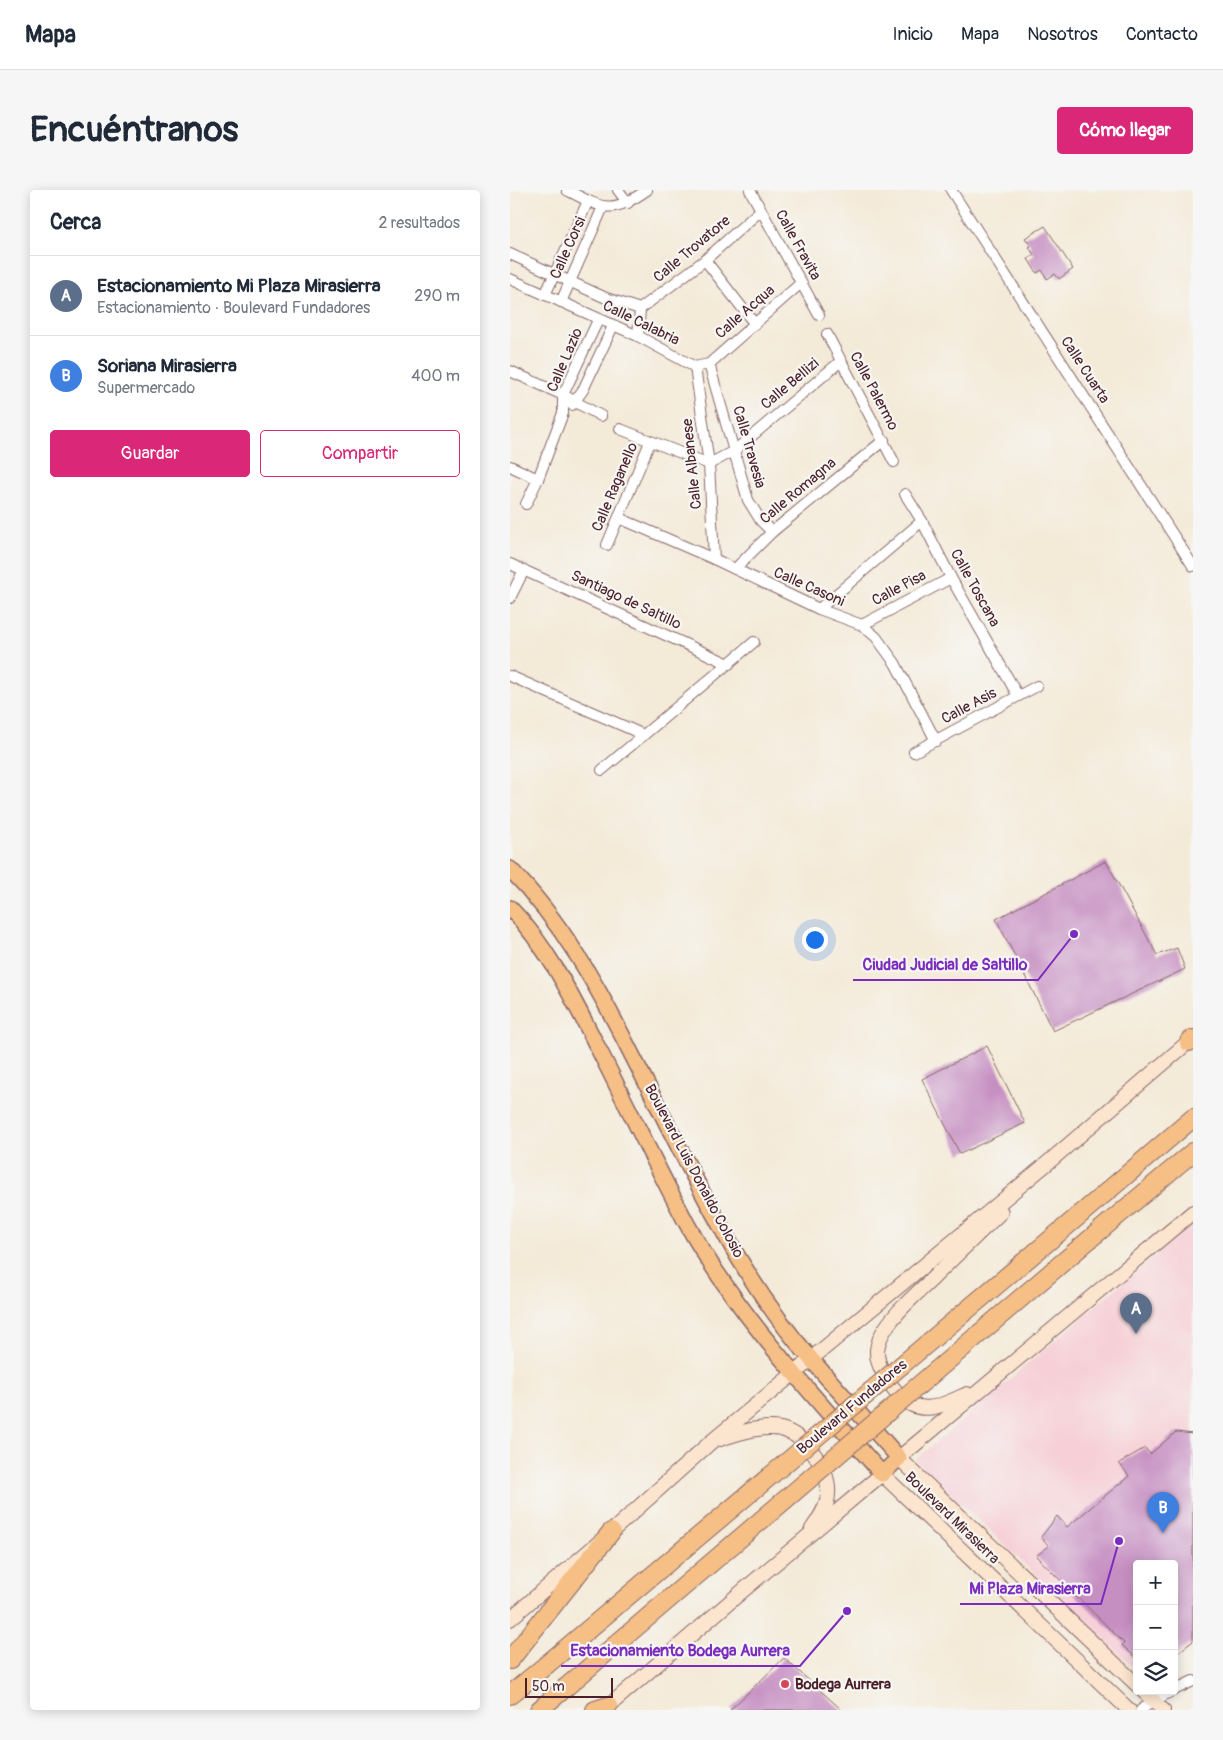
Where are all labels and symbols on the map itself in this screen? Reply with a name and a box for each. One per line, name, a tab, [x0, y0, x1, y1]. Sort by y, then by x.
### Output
street label: Calle Fravita	[771, 206, 825, 284]
street label: Calle Trovatore	[650, 211, 735, 287]
street label: Calle Corsi	[546, 214, 590, 282]
street label: Calle Acqua	[711, 281, 779, 343]
street label: Calle Calabria	[599, 296, 683, 350]
street label: Calle Lazio	[543, 325, 587, 395]
street label: Calle Cuarta	[1056, 333, 1114, 407]
street label: Calle Palermo	[845, 348, 903, 434]
street label: Calle Bellizi	[757, 354, 823, 414]
street label: Calle Travesia	[728, 404, 770, 490]
street label: Calle Albanese	[678, 417, 706, 510]
street label: Calle Raganello	[588, 440, 642, 534]
street label: Calle Romagna	[756, 454, 840, 528]
street label: Calle Toscana	[946, 546, 1004, 630]
street label: Calle Casoni	[770, 563, 848, 611]
street label: Santiago de Saltillo	[568, 566, 684, 634]
street label: Calle Pisa	[869, 566, 929, 610]
street label: Calle Asis	[938, 683, 1000, 728]
your location	[802, 927, 828, 953]
callout: Ciudad Judicial de Saltillo	[853, 949, 1038, 980]
text: Ciudad Judicial de Saltillo	[863, 955, 1028, 975]
street label: Boulevard Luis Donaldo Colosio	[640, 1081, 748, 1261]
pin: A	[1120, 1293, 1152, 1334]
street label: Boulevard Fundadores	[793, 1355, 911, 1459]
street label: Boulevard Mirasierra	[901, 1468, 1003, 1568]
pin: B	[1147, 1492, 1179, 1533]
callout: Mi Plaza Mirasierra	[960, 1573, 1101, 1604]
text: Mi Plaza Mirasierra	[969, 1579, 1091, 1599]
callout: Estacionamiento Bodega Aurrera	[561, 1635, 800, 1666]
text: Estacionamiento Bodega Aurrera	[570, 1641, 790, 1661]
scale bar	[525, 1675, 612, 1698]
place label: Bodega Aurrera	[795, 1675, 891, 1694]
marker: Bodega Aurrera	[779, 1678, 791, 1690]

